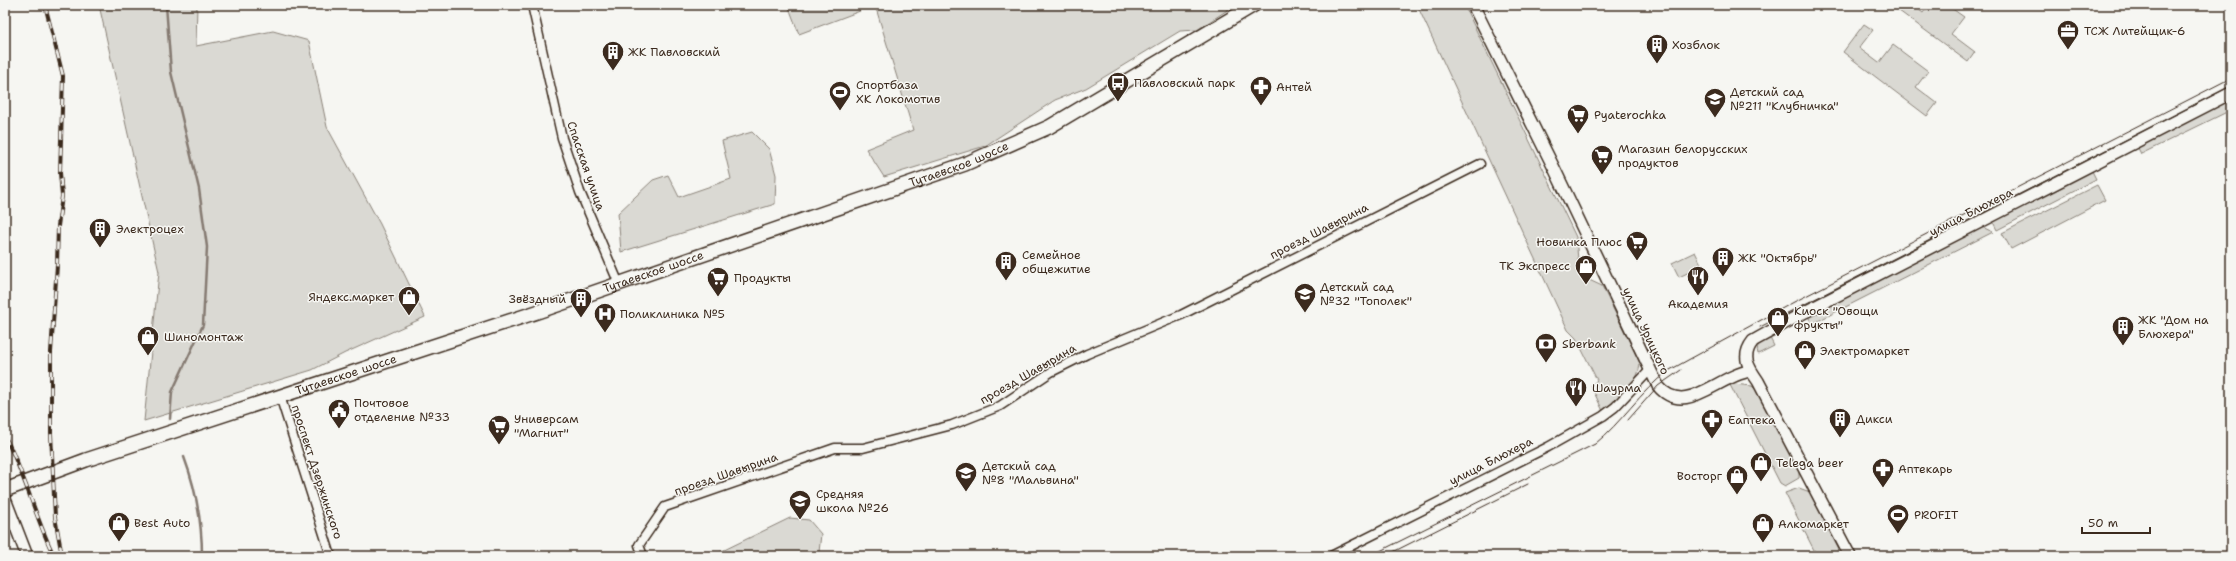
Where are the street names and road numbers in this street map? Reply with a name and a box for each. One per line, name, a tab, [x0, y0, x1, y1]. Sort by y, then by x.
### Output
street label: Спасская улица	[563, 119, 609, 213]
street label: Тутаевское шоссе	[907, 138, 1011, 191]
street label: улица Блюхера	[1926, 184, 2016, 240]
street label: проезд Шавырина	[1267, 199, 1371, 263]
street label: Тутаевское шоссе	[601, 247, 706, 297]
street label: улица Урицкого	[1619, 285, 1673, 377]
street label: проезд Шавырина	[977, 340, 1079, 408]
street label: Тутаевское шоссе	[293, 351, 399, 399]
street label: проспект Дзержинского	[288, 403, 346, 541]
street label: улица Блюхера	[1446, 433, 1536, 489]
street label: проезд Шавырина	[672, 449, 780, 499]

